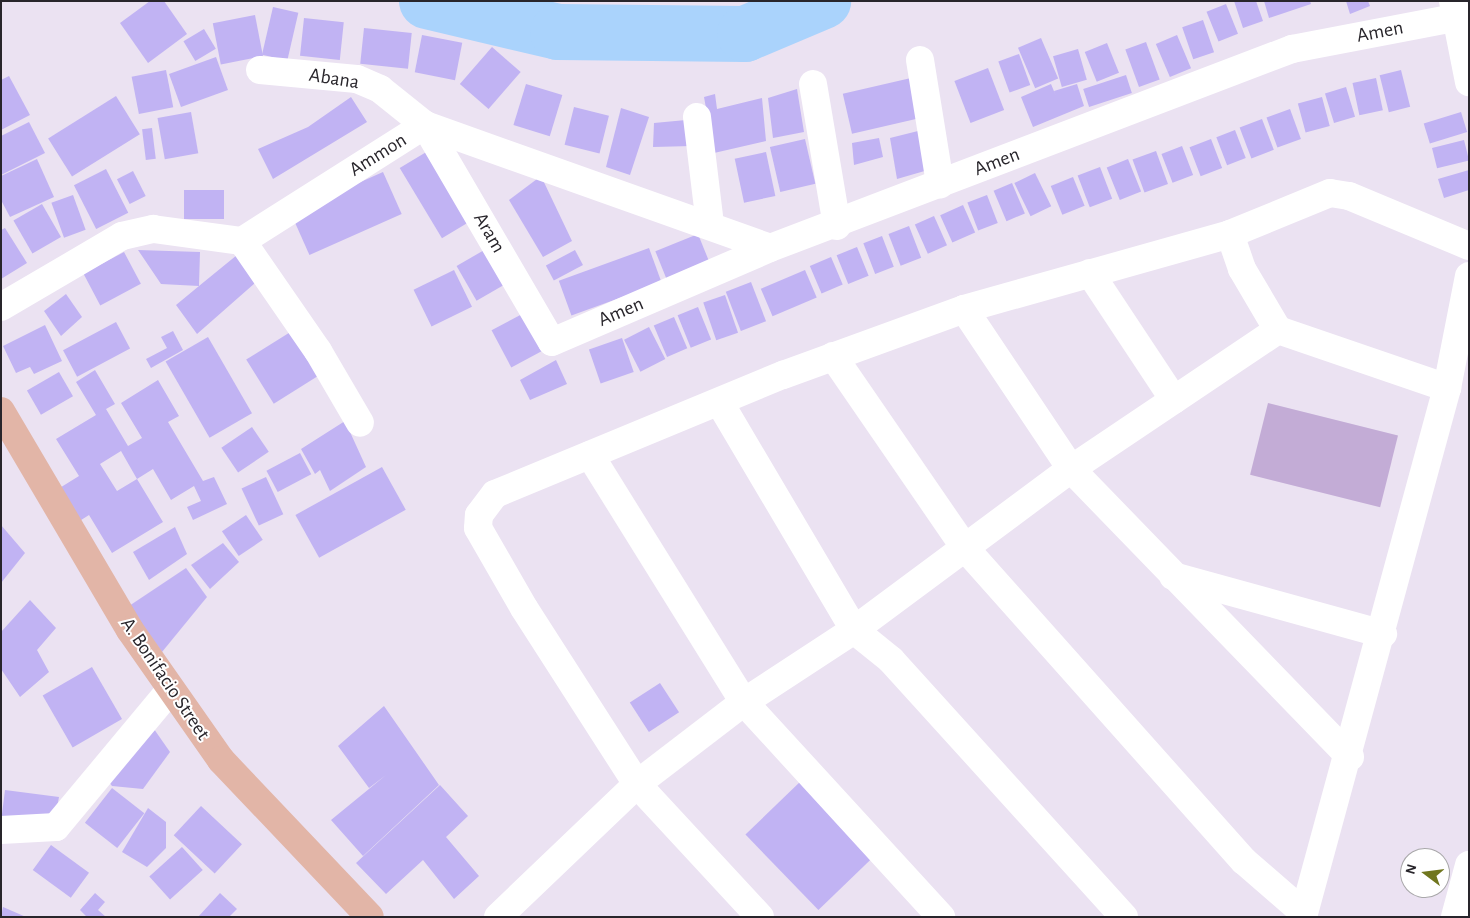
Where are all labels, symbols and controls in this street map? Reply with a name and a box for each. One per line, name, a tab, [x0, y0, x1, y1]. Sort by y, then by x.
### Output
street label: Amen	[1355, 16, 1405, 48]
street label: Abana	[307, 63, 361, 95]
street label: Ammon	[345, 128, 411, 182]
street label: Amen	[971, 142, 1023, 182]
street label: Aram	[468, 209, 510, 257]
street label: Amen	[595, 292, 647, 332]
street label: A. Bonifacio Street	[115, 613, 215, 745]
north arrow	[1400, 848, 1450, 898]
text: N	[1403, 863, 1419, 876]

